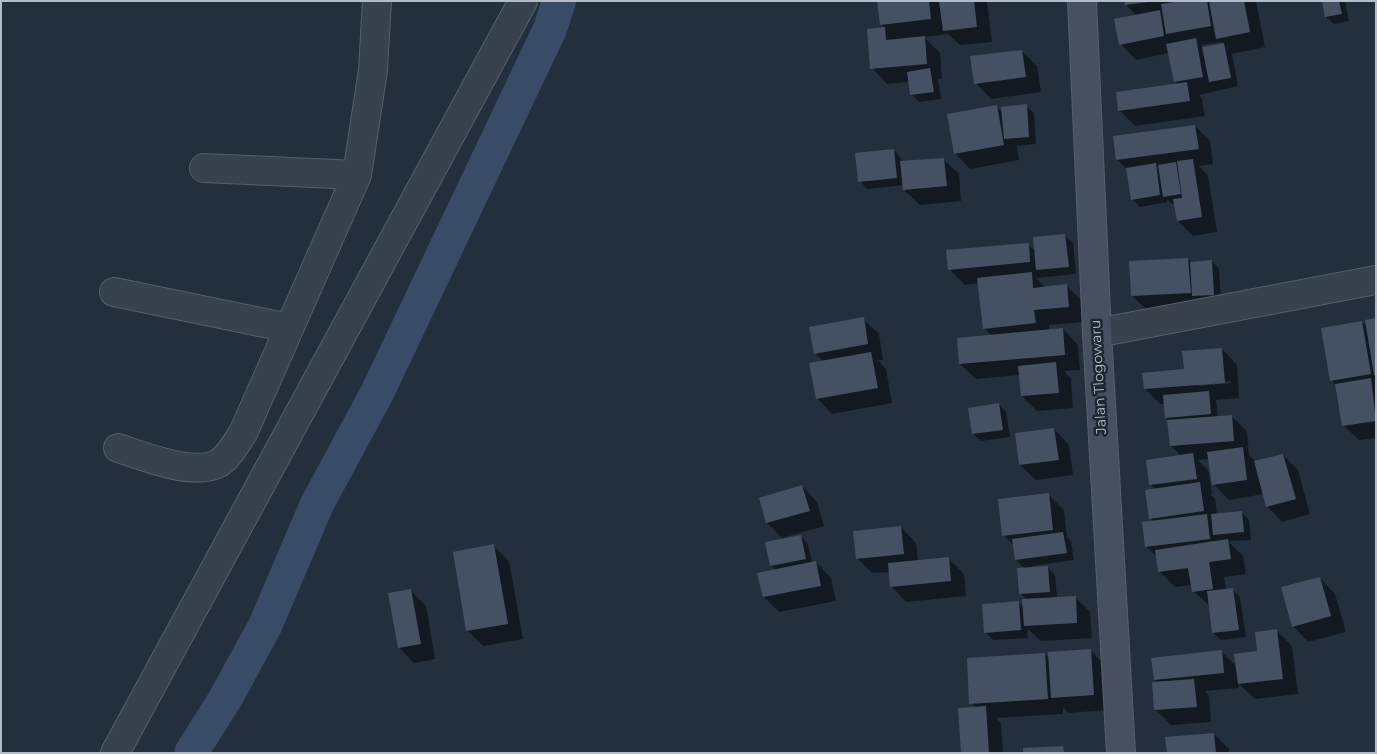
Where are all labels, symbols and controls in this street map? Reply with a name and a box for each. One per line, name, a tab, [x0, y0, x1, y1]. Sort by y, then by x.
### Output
street label: Jalan Tlogowaru	[1088, 319, 1110, 435]

